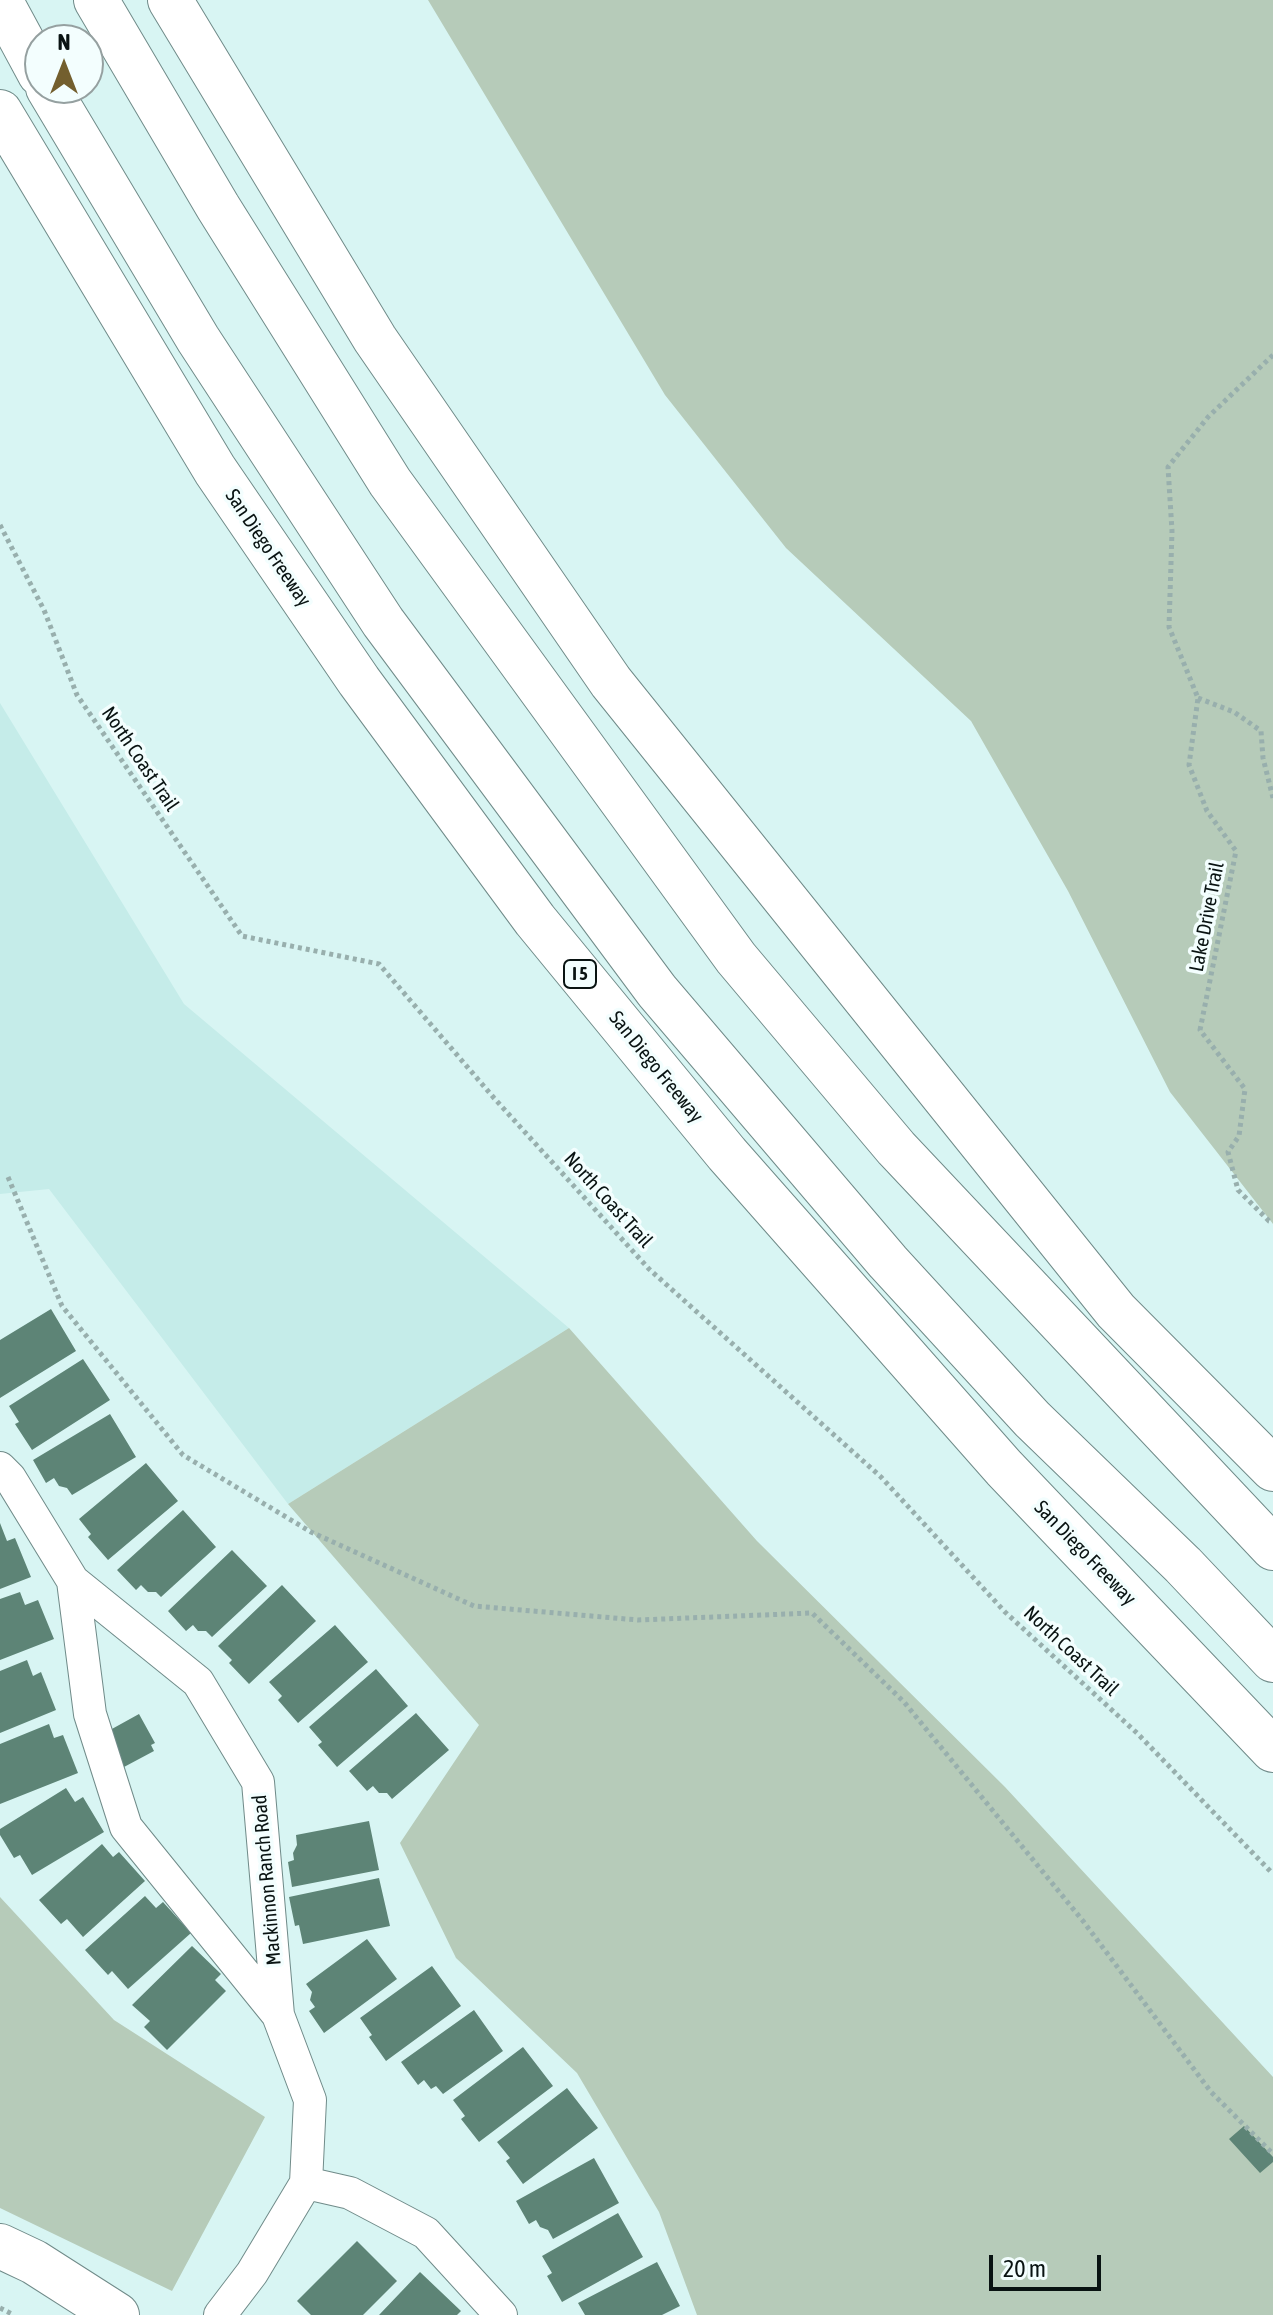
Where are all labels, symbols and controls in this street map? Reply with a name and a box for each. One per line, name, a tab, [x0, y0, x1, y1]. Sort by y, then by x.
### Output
north arrow	[24, 24, 104, 104]
text: N	[58, 29, 70, 55]
street label: San Diego Freeway	[220, 485, 316, 611]
street label: North Coast Trail	[96, 702, 184, 816]
street label: Lake Drive Trail	[1185, 860, 1229, 974]
road number: I 5	[564, 960, 596, 988]
street label: San Diego Freeway	[604, 1007, 708, 1127]
street label: North Coast Trail	[559, 1147, 657, 1253]
street label: San Diego Freeway	[1029, 1496, 1141, 1610]
street label: North Coast Trail	[1019, 1601, 1123, 1701]
street label: Mackinnon Ranch Road	[248, 1794, 286, 1966]
scale bar	[993, 2239, 1105, 2289]
text: 20 m	[1003, 2255, 1046, 2282]

